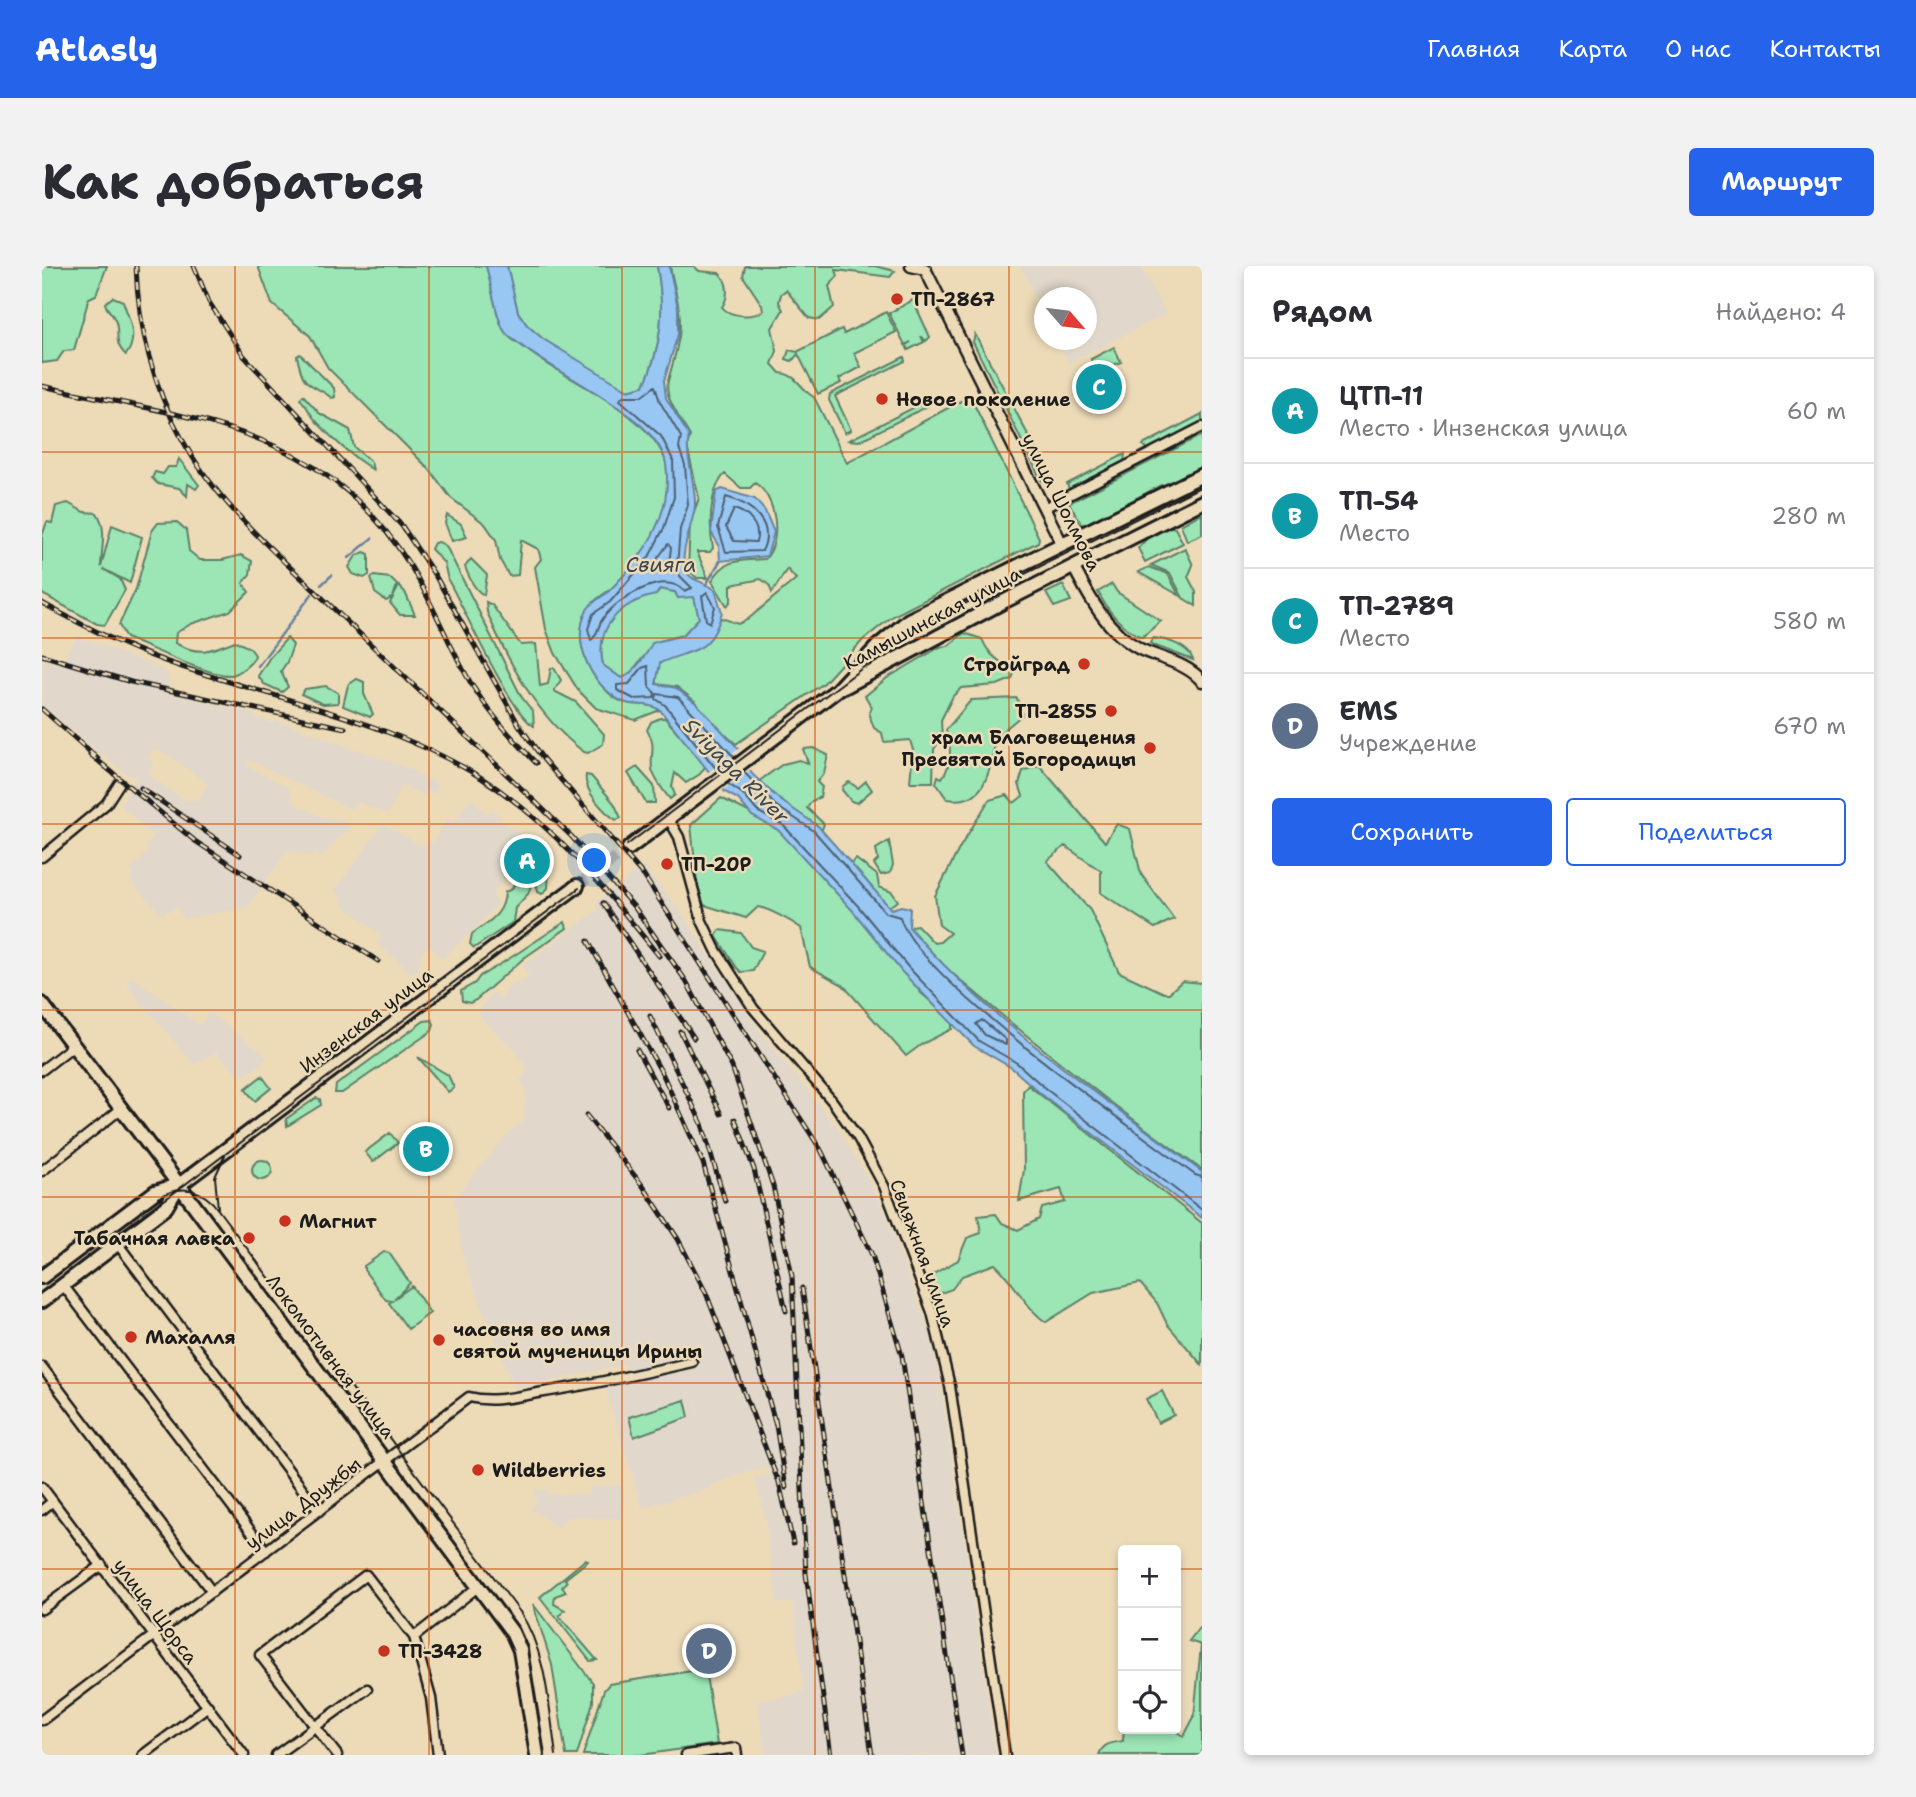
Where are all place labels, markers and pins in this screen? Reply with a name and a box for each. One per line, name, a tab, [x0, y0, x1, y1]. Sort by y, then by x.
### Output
place label: ТП-2867	[911, 287, 995, 312]
marker: ТП-2867	[889, 291, 905, 307]
pin: C	[1076, 361, 1122, 413]
place label: Новое поколение	[896, 387, 1071, 412]
marker: Новое поколение	[874, 391, 890, 407]
place label: Стройград	[964, 652, 1071, 677]
marker: Стройград	[1076, 656, 1092, 672]
place label: ТП-2855	[1015, 699, 1097, 724]
marker: ТП-2855	[1103, 703, 1119, 719]
place label: храм Благовещения Пресвятой Богородицы	[902, 725, 1136, 772]
marker: храм Благовещения Пресвятой Богородицы	[1142, 740, 1158, 756]
pin: A	[504, 835, 550, 887]
place label: ТП-20Р	[681, 852, 752, 877]
marker: ТП-20Р	[659, 856, 675, 872]
pin: B	[403, 1123, 449, 1175]
place label: Магнит	[299, 1209, 377, 1234]
marker: Магнит	[277, 1213, 293, 1229]
place label: Табачная лавка	[74, 1226, 235, 1251]
marker: Табачная лавка	[241, 1230, 257, 1246]
place label: часовня во имя святой мученицы Ирины	[453, 1317, 702, 1364]
place label: Махалля	[145, 1325, 236, 1350]
marker: Махалля	[123, 1329, 139, 1345]
marker: часовня во имя святой мученицы Ирины	[431, 1332, 447, 1348]
place label: Wildberries	[492, 1458, 606, 1483]
marker: Wildberries	[470, 1462, 486, 1478]
pin: D	[686, 1625, 732, 1677]
place label: ТП-3428	[398, 1639, 482, 1664]
marker: ТП-3428	[376, 1643, 392, 1659]

